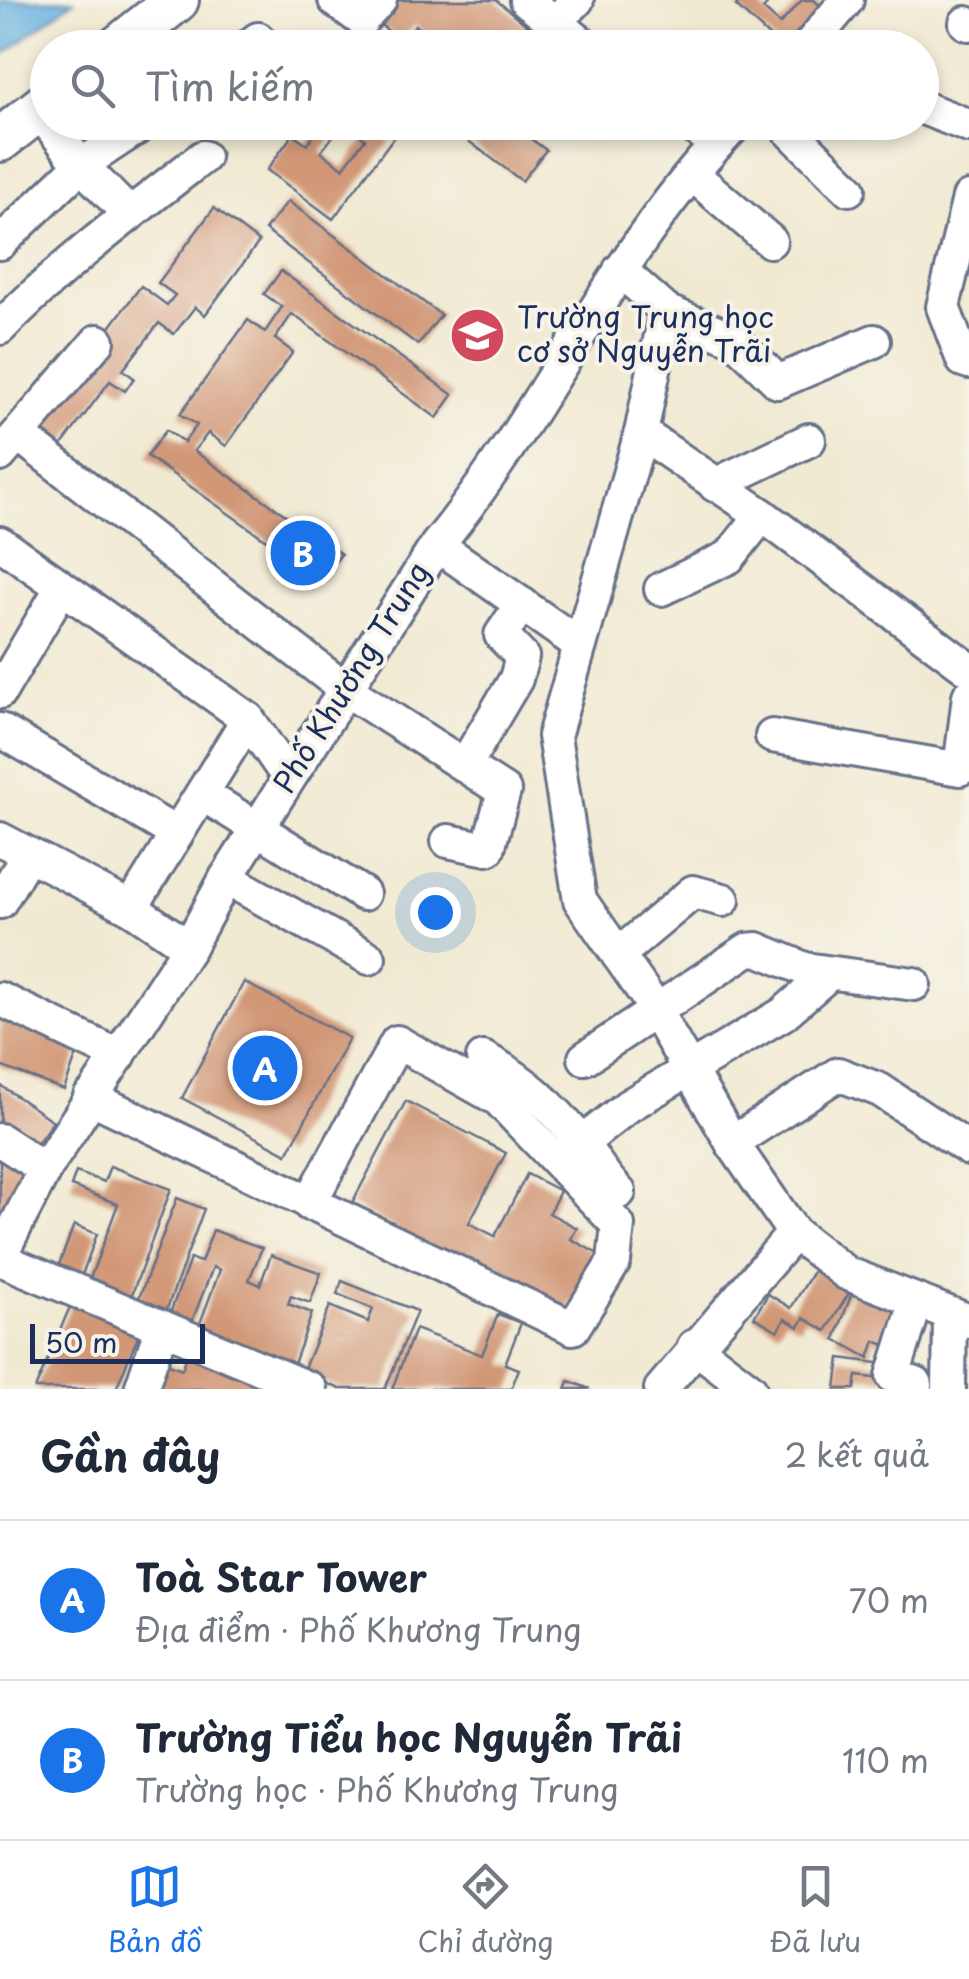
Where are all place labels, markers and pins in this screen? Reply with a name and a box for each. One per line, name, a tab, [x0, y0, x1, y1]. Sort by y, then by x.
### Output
place label: Trường Trung học cơ sở Nguyễn Trãi	[517, 293, 774, 372]
school or university icon: Trường Trung học cơ sở Nguyễn Trãi	[448, 305, 508, 365]
pin: B	[270, 516, 336, 590]
pin: A	[232, 1030, 298, 1106]

